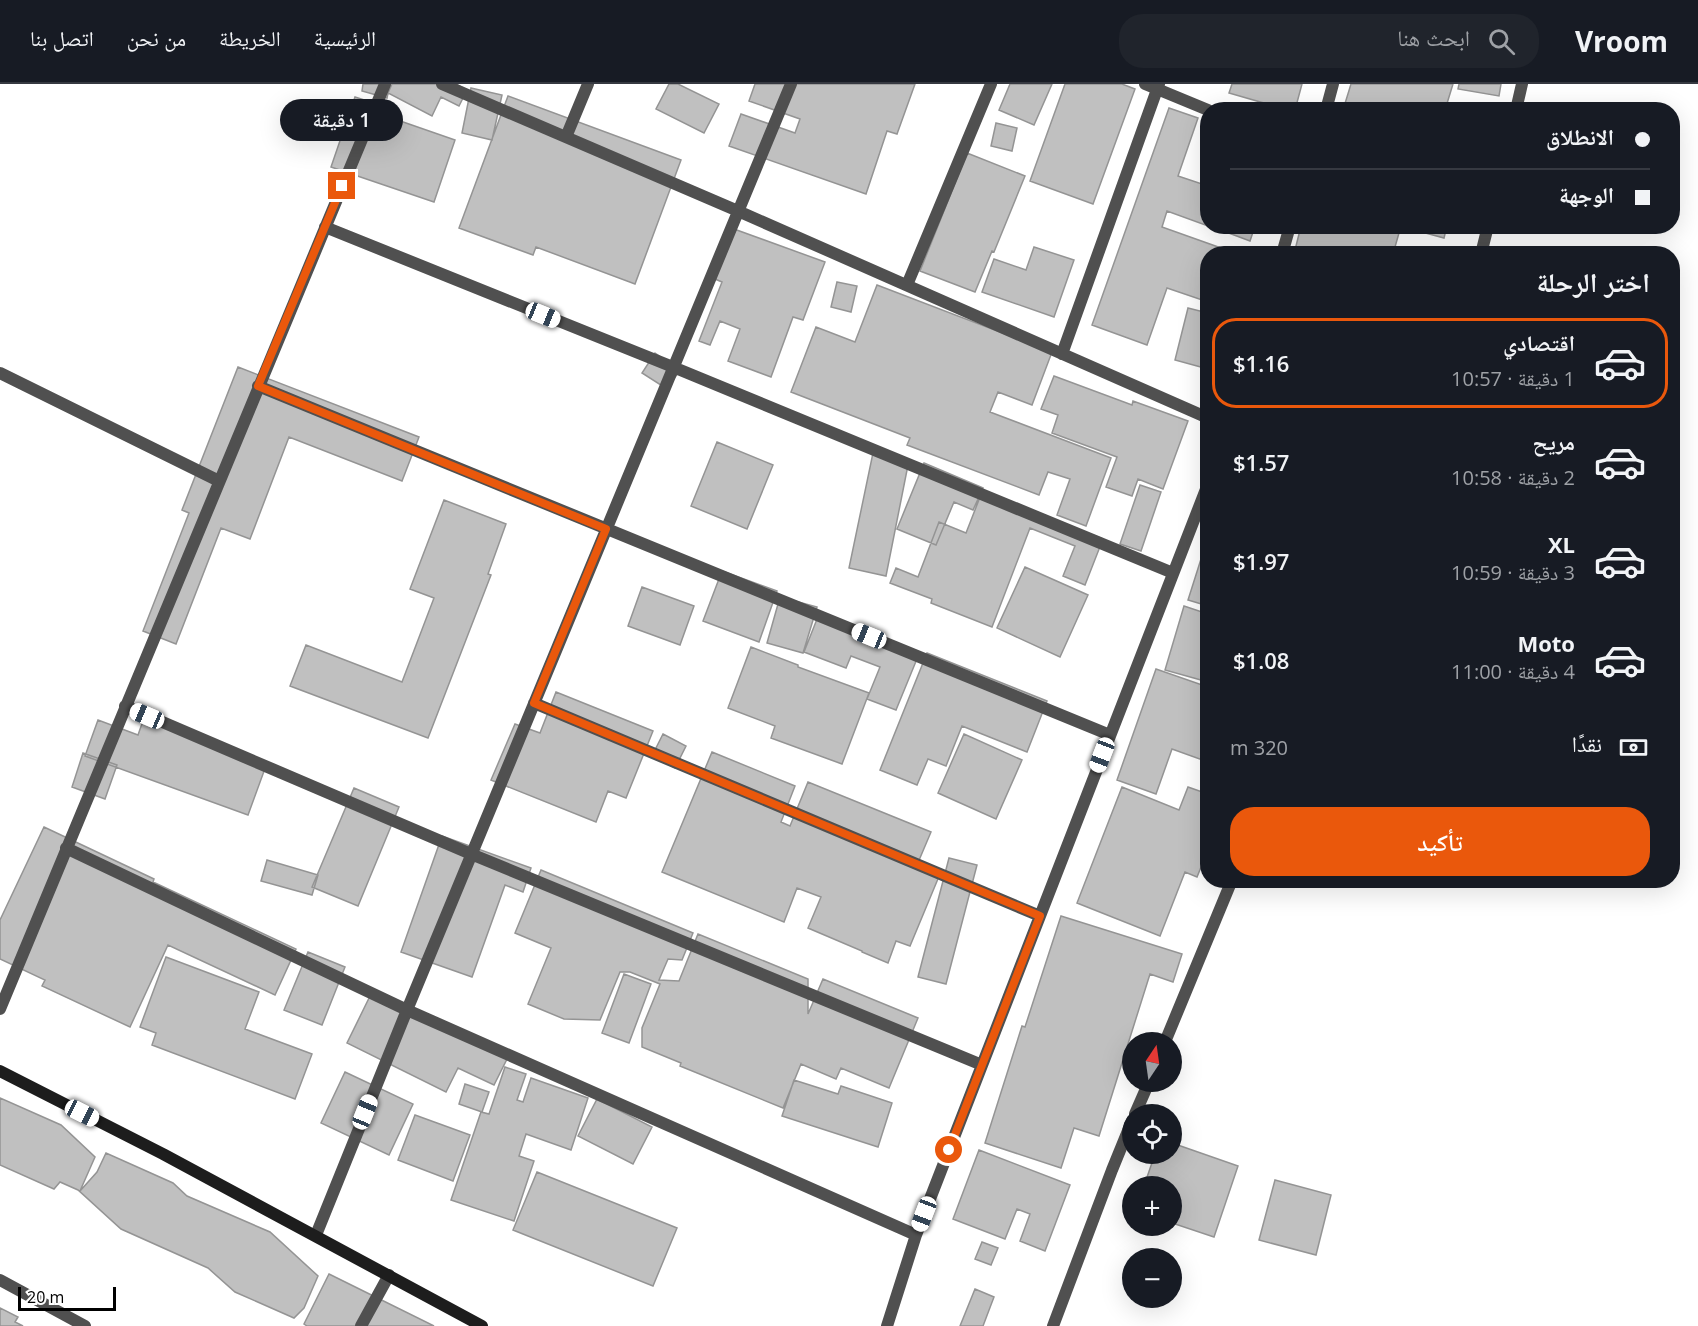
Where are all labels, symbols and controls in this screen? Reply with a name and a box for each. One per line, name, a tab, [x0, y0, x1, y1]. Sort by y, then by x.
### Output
search box	[1119, 14, 1539, 68]
text: ابحث هنا	[1397, 22, 1470, 52]
text: Vroom	[1575, 22, 1668, 60]
text: اتصل بنا	[30, 24, 94, 52]
text: من نحن	[127, 24, 186, 52]
text: الخريطة	[219, 24, 281, 52]
text: الرئيسية	[314, 24, 376, 52]
icon: search	[1485, 25, 1518, 58]
callout: 1 دقيقة	[280, 99, 404, 141]
text: 1 دقيقة	[312, 106, 371, 133]
text: الانطلاق	[1546, 121, 1614, 151]
route end	[328, 172, 355, 199]
text: الوجهة	[1559, 179, 1614, 209]
text: اختر الرحلة	[1536, 263, 1650, 300]
car	[523, 300, 563, 330]
text: اقتصادي	[1503, 327, 1575, 357]
icon: car	[1593, 336, 1647, 390]
text: $1.16	[1233, 348, 1289, 378]
text: 1 دقيقة · 10:57	[1451, 365, 1575, 392]
text: مريح	[1532, 426, 1575, 456]
icon: car	[1593, 435, 1647, 489]
text: $1.57	[1233, 447, 1289, 477]
text: 2 دقيقة · 10:58	[1451, 464, 1575, 491]
text: XL	[1548, 529, 1575, 559]
icon: car	[1593, 534, 1647, 588]
text: $1.97	[1233, 546, 1289, 576]
text: 3 دقيقة · 10:59	[1451, 559, 1575, 586]
car	[849, 621, 889, 651]
text: Moto	[1517, 628, 1575, 658]
icon: car	[1593, 633, 1647, 687]
text: $1.08	[1233, 645, 1289, 675]
text: 4 دقيقة · 11:00	[1451, 658, 1575, 685]
car	[127, 701, 167, 731]
text: نقدًا	[1572, 728, 1602, 758]
icon: cash	[1617, 731, 1650, 764]
text: 320 m	[1230, 734, 1288, 761]
car	[1087, 735, 1117, 775]
button: تأكيد	[1230, 807, 1650, 876]
north arrow	[1122, 1032, 1182, 1092]
map controls	[1122, 1032, 1182, 1308]
car	[350, 1092, 380, 1132]
car	[62, 1097, 102, 1129]
button: locate	[1122, 1104, 1182, 1164]
route start	[935, 1136, 962, 1163]
button: +	[1122, 1176, 1182, 1236]
car	[909, 1194, 939, 1234]
button: −	[1122, 1248, 1182, 1308]
scale bar	[18, 1284, 116, 1312]
text: 20 m	[27, 1286, 64, 1308]

